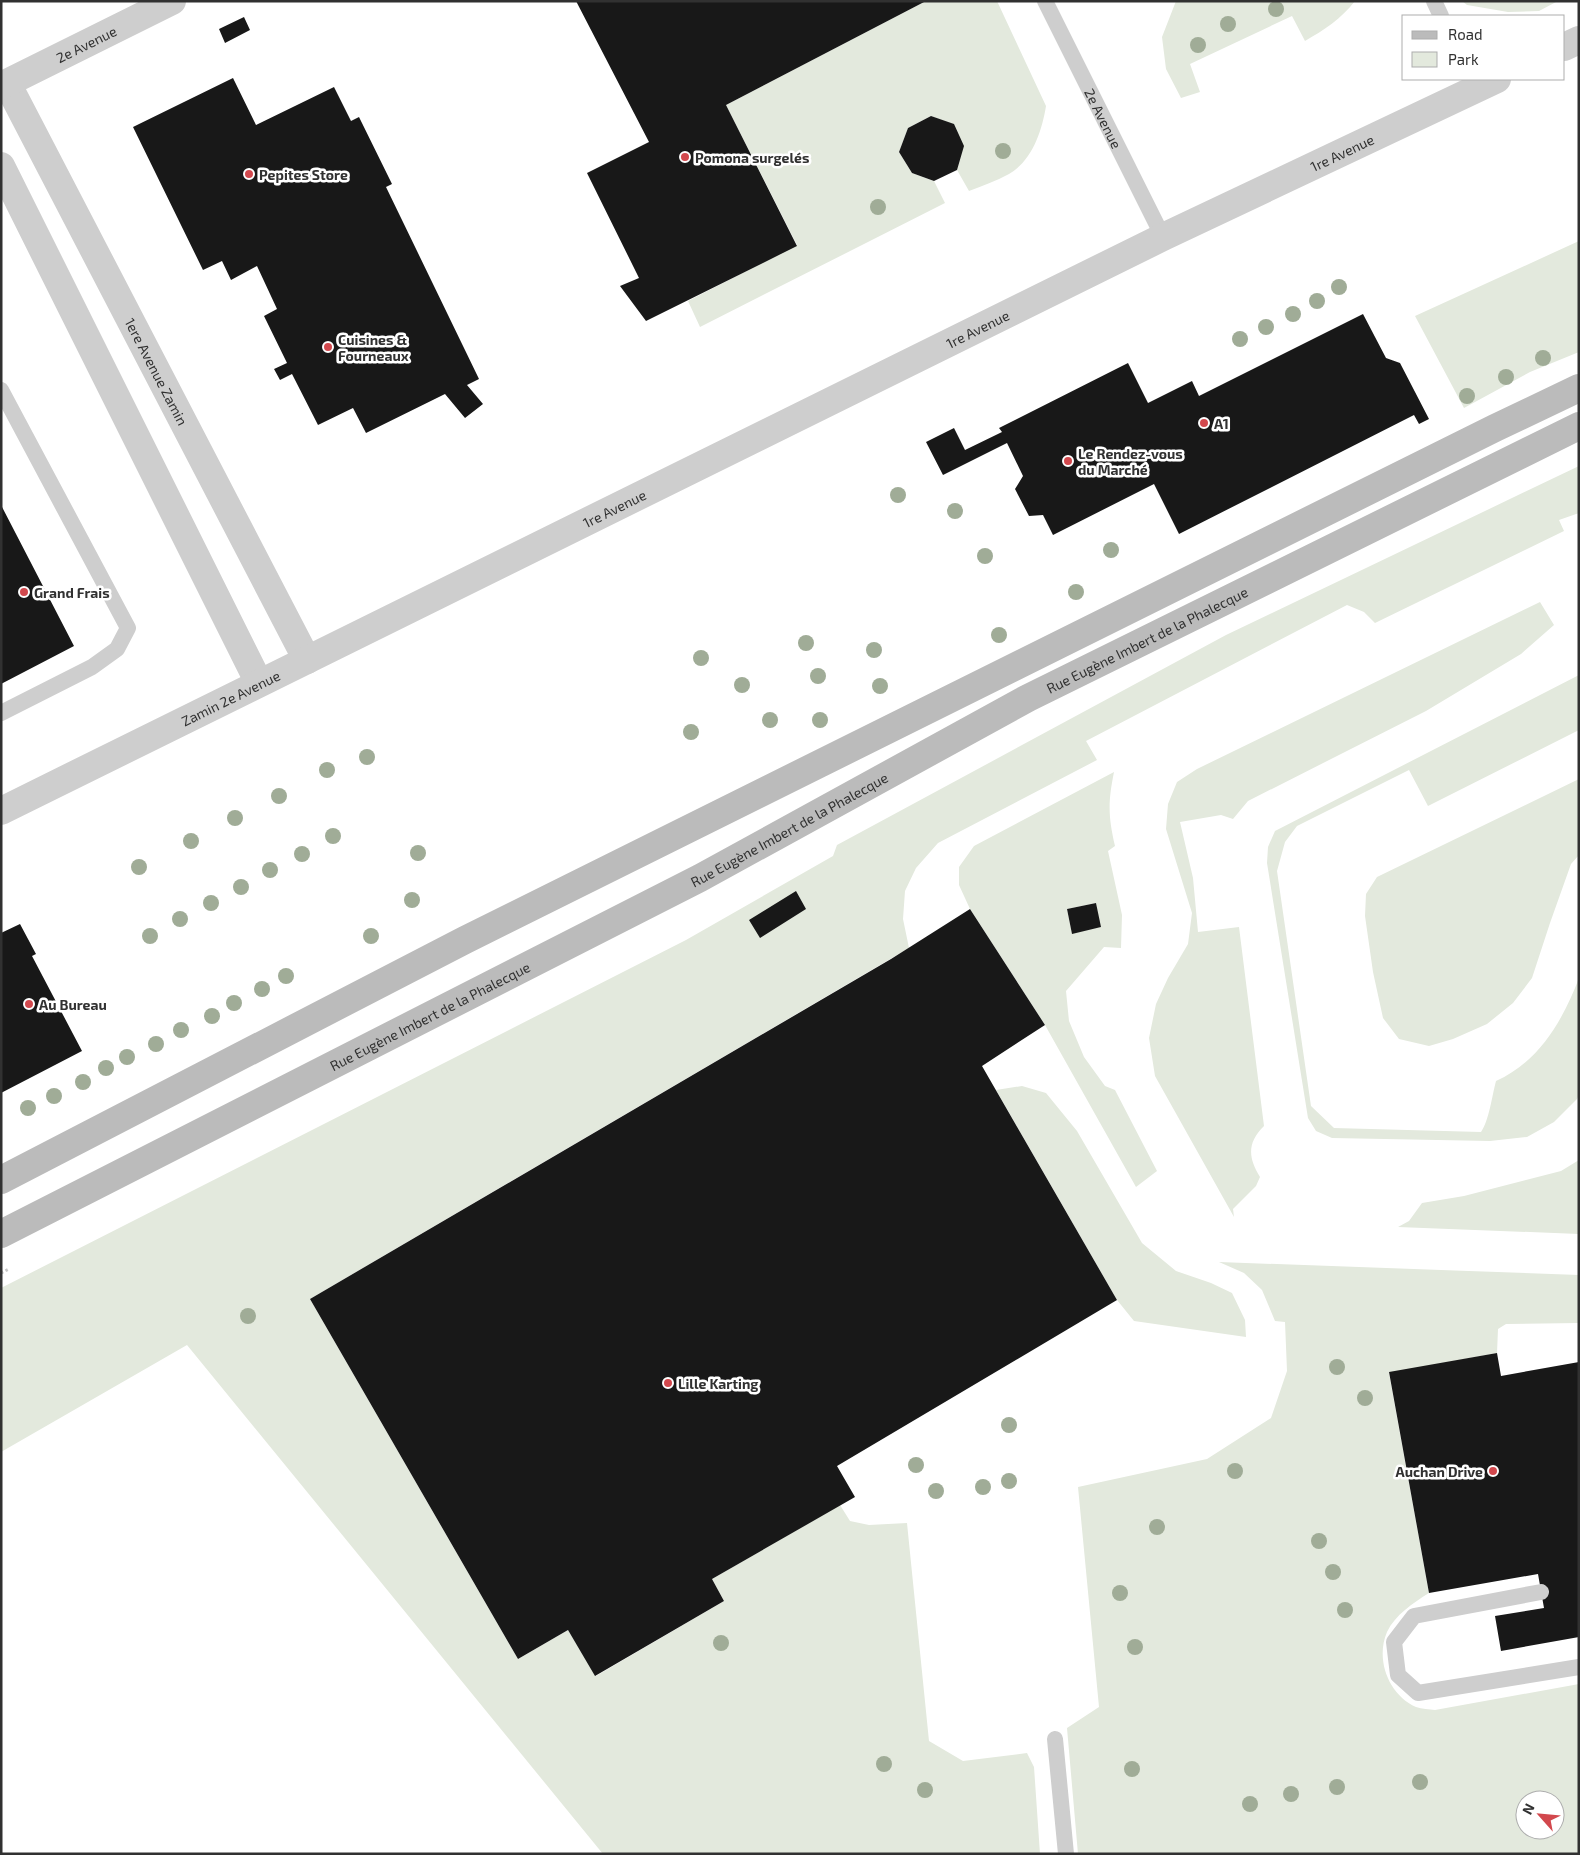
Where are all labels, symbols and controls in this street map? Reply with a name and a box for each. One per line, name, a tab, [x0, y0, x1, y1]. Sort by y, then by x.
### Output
legend	[1402, 15, 1565, 80]
street label: 2e Avenue	[53, 22, 119, 66]
text: Road	[1448, 25, 1483, 43]
text: Park	[1448, 50, 1479, 68]
street label: 2e Avenue	[1081, 85, 1126, 151]
street label: 1re Avenue	[1307, 130, 1376, 175]
place label: Pomona surgelés	[695, 149, 809, 166]
marker: Pomona surgelés	[679, 151, 691, 163]
place label: Pepites Store	[259, 166, 348, 183]
marker: Pepites Store	[243, 168, 255, 180]
street label: 1re Avenue	[943, 306, 1012, 351]
street label: 1ere Avenue Zamin	[122, 315, 192, 428]
place label: Cuisines & Fourneaux	[338, 331, 409, 364]
marker: Cuisines & Fourneaux	[322, 341, 334, 353]
place label: A1	[1214, 415, 1229, 432]
marker: A1	[1198, 417, 1210, 429]
place label: Le Rendez-vous du Marché	[1078, 445, 1183, 478]
marker: Le Rendez-vous du Marché	[1062, 455, 1074, 467]
street label: 1re Avenue	[580, 485, 649, 531]
street label: Rue Eugène Imbert de la Phalecque	[1043, 583, 1250, 696]
place label: Grand Frais	[34, 584, 110, 601]
marker: Grand Frais	[18, 586, 30, 598]
street label: Zamin 2e Avenue	[178, 666, 283, 729]
street label: Rue Eugène Imbert de la Phalecque	[688, 768, 891, 890]
street label: Rue Eugène Imbert de la Phalecque	[327, 958, 533, 1074]
place label: Au Bureau	[39, 996, 107, 1013]
marker: Au Bureau	[23, 998, 35, 1010]
place label: Lille Karting	[678, 1375, 758, 1392]
marker: Lille Karting	[662, 1377, 674, 1389]
place label: Auchan Drive	[1396, 1463, 1483, 1480]
marker: Auchan Drive	[1487, 1465, 1499, 1477]
north arrow	[1515, 1790, 1565, 1840]
text: N	[1518, 1801, 1538, 1817]

